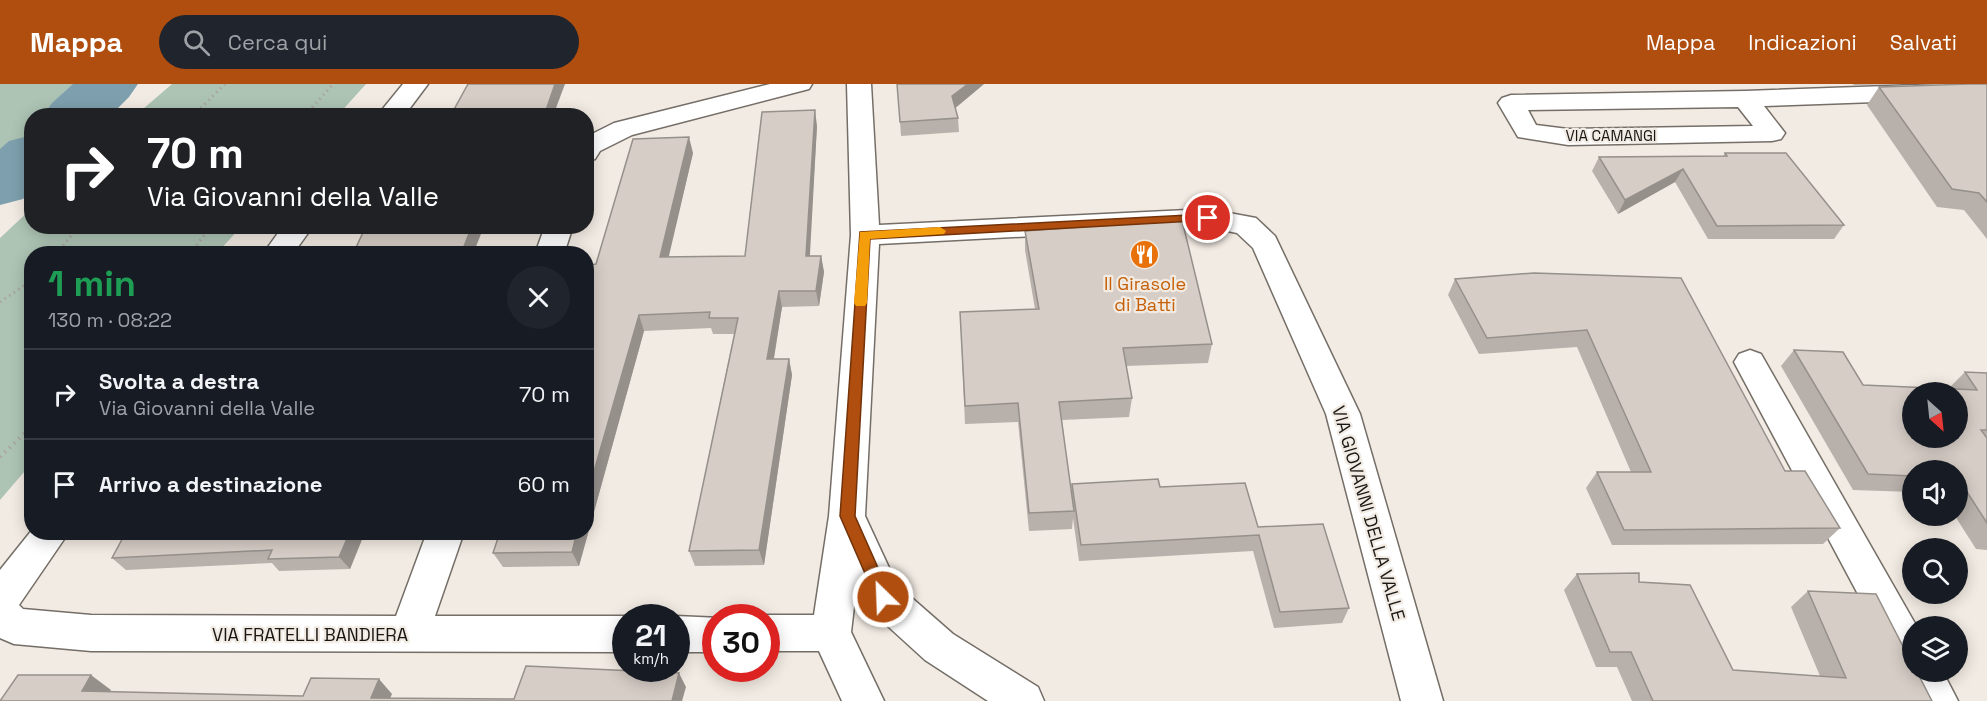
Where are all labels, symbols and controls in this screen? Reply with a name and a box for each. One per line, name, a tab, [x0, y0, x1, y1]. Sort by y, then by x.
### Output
search box	[159, 15, 579, 69]
text: Mappa	[30, 24, 123, 60]
icon: search	[180, 26, 213, 59]
text: Cerca qui	[228, 28, 327, 56]
text: Mappa	[1646, 29, 1715, 56]
text: Indicazioni	[1748, 29, 1857, 56]
text: Salvati	[1890, 29, 1957, 56]
street label: VIA CAMANGI	[1566, 126, 1656, 145]
text: 70 m	[147, 127, 244, 180]
icon: right	[48, 132, 126, 210]
text: Via Giovanni della Valle	[147, 179, 439, 214]
pin	[1182, 192, 1233, 243]
icon: arrive	[1191, 201, 1224, 234]
restaurant icon: Il Girasole di Batti	[1129, 238, 1161, 270]
text: 1 min	[48, 261, 136, 307]
button: close	[507, 266, 570, 329]
place label: Il Girasole di Batti	[1104, 272, 1186, 316]
text: 130 m · 08:22	[48, 307, 172, 333]
text: Svolta a destra	[99, 367, 259, 395]
icon: right	[48, 378, 81, 411]
text: 70 m	[519, 380, 570, 408]
north arrow	[1902, 382, 1968, 448]
map controls	[1902, 382, 1968, 682]
text: Via Giovanni della Valle	[99, 395, 315, 421]
street label: VIA GIOVANNI DELLA VALLE	[1327, 403, 1411, 623]
button: sound	[1902, 460, 1968, 526]
icon: arrive	[48, 468, 81, 501]
text: Arrivo a destinazione	[99, 470, 322, 498]
text: 60 m	[518, 470, 570, 498]
button: search	[1902, 538, 1968, 604]
position arrow	[851, 565, 915, 629]
speed limit sign: 30	[702, 604, 780, 682]
text: 21	[635, 616, 667, 655]
button: layers	[1902, 616, 1968, 682]
street label: VIA FRATELLI BANDIERA	[212, 623, 408, 646]
text: km/h	[633, 649, 669, 668]

